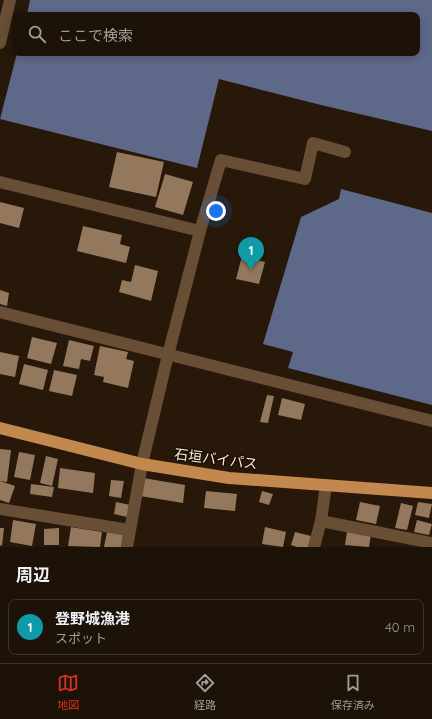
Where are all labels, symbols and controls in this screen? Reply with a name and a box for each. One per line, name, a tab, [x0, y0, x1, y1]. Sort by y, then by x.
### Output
search box	[12, 12, 420, 56]
icon: search	[26, 23, 48, 45]
text: ここで検索	[58, 26, 133, 45]
your location	[206, 201, 226, 221]
pin: 1	[238, 237, 264, 270]
street label: 石垣バイパス	[173, 445, 259, 473]
text: 周辺	[16, 564, 50, 585]
text: 登野城漁港	[55, 609, 130, 628]
text: 1	[27, 619, 33, 635]
text: 40 m	[385, 619, 415, 635]
text: スポット	[55, 630, 107, 646]
tab: 地図	[57, 672, 79, 712]
tab: 経路	[194, 672, 216, 712]
tab: 保存済み	[331, 672, 375, 712]

